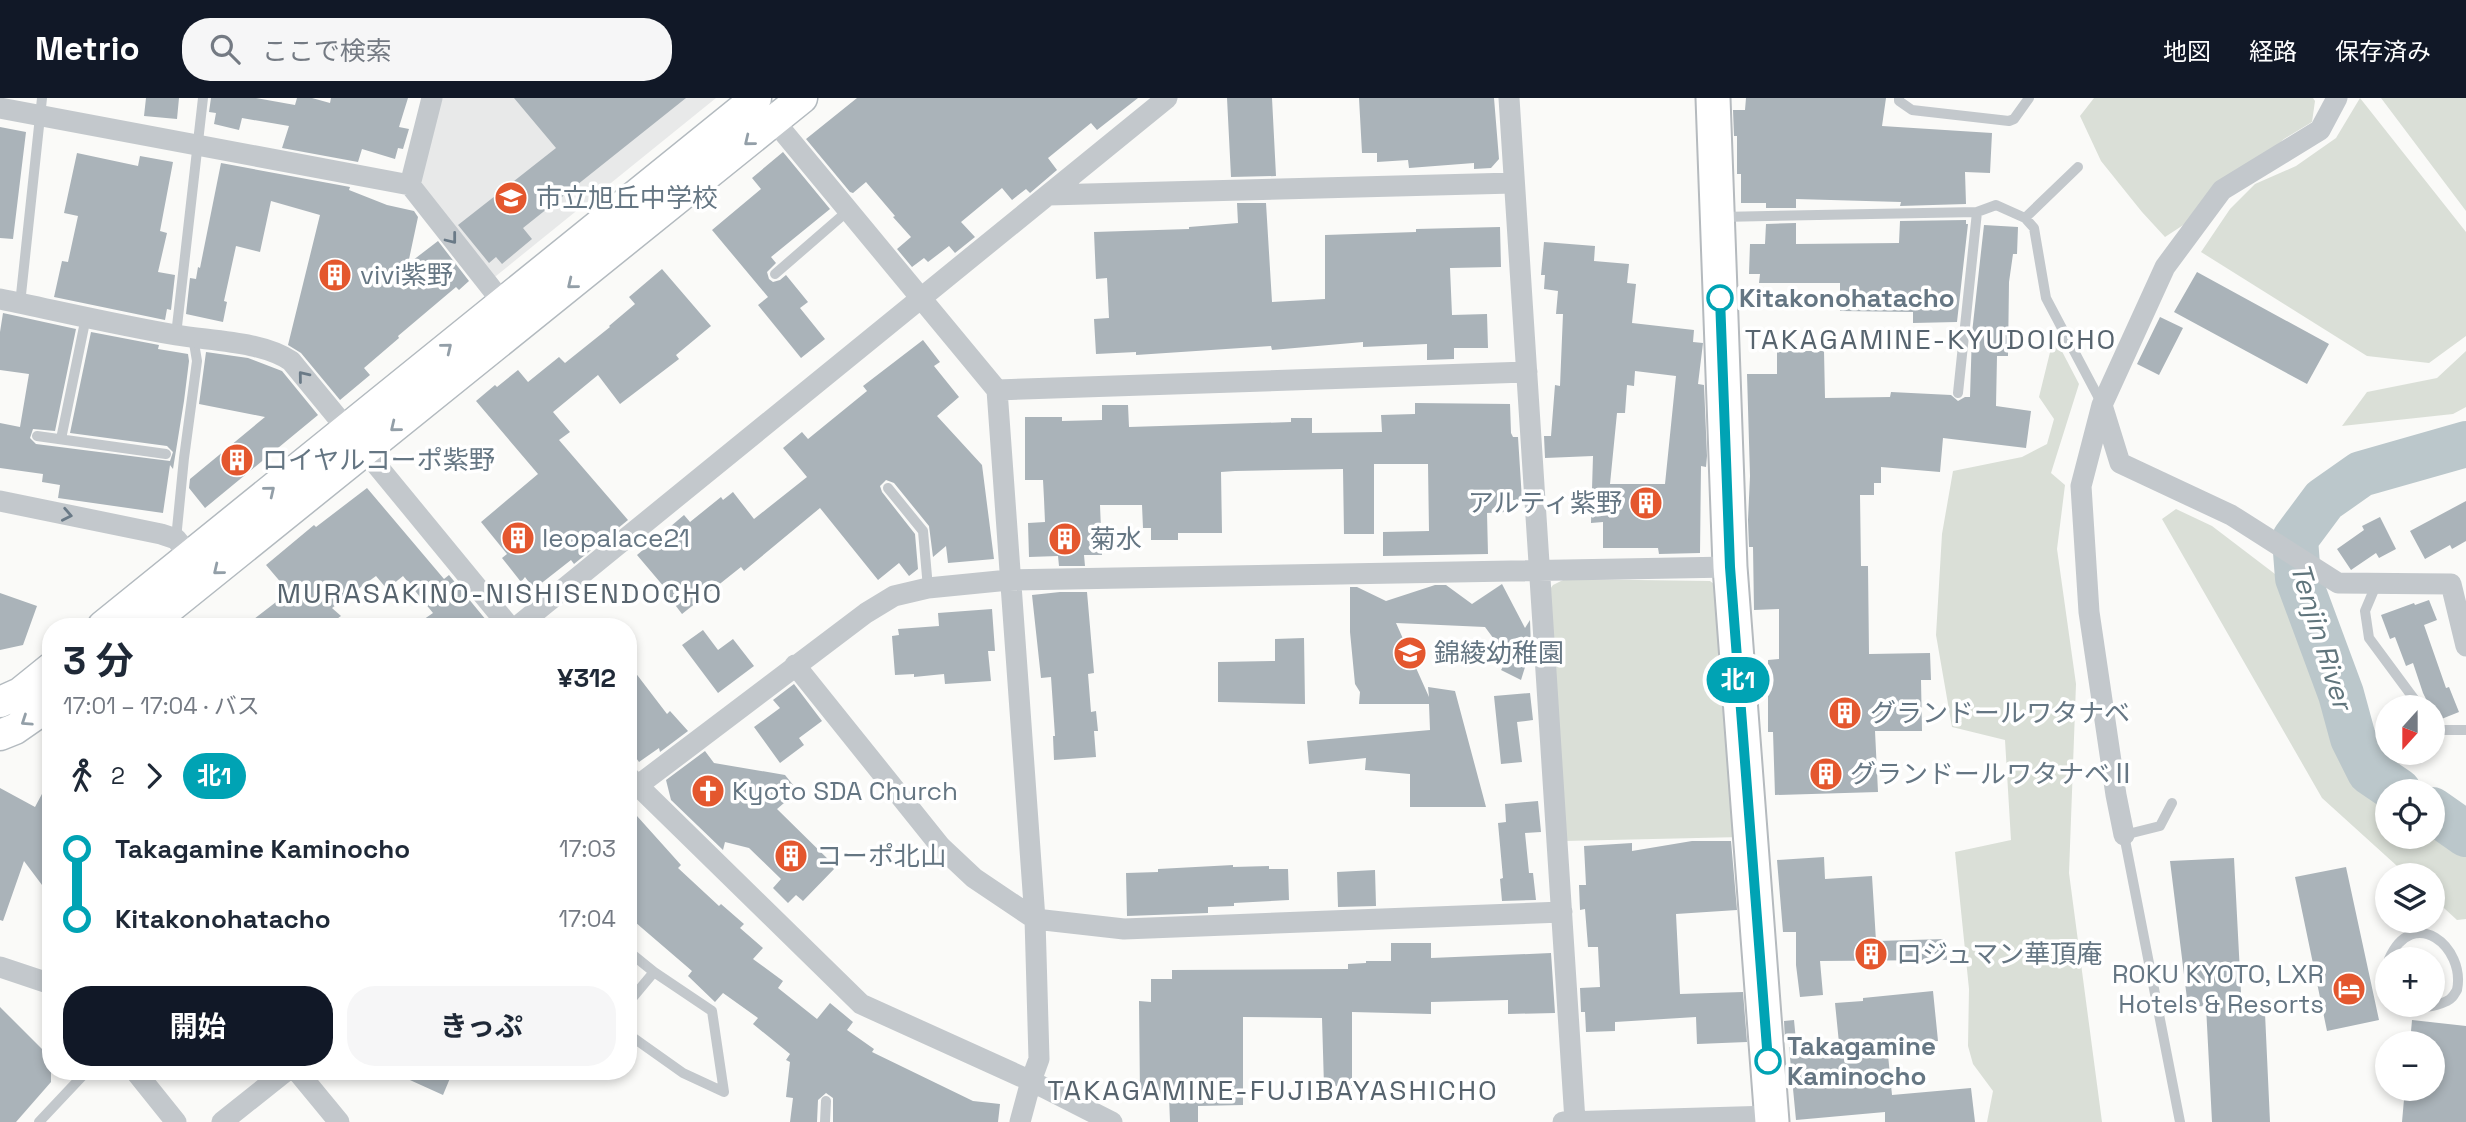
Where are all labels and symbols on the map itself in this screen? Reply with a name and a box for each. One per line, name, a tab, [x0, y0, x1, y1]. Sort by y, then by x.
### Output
one-way arrow	[744, 133, 757, 145]
school or university icon: 市立旭丘中学校	[492, 179, 530, 217]
place label: 市立旭丘中学校	[536, 181, 718, 215]
one-way arrow	[444, 231, 457, 243]
building icon: vivi紫野	[316, 256, 354, 294]
place label: vivi紫野	[360, 258, 453, 292]
one-way arrow	[567, 276, 580, 288]
place label: Kitakonohatacho	[1739, 281, 1955, 315]
marker: Kitakonohatacho	[1707, 285, 1733, 311]
district label: TAKAGAMINE-KYUDOICHO	[1745, 321, 2117, 357]
one-way arrow	[438, 344, 451, 356]
one-way arrow	[299, 372, 312, 384]
one-way arrow	[390, 418, 402, 431]
building icon: ロイヤルコーポ紫野	[218, 441, 256, 479]
place label: ロイヤルコーポ紫野	[262, 443, 495, 477]
building icon: アルティ紫野	[1627, 484, 1665, 522]
place label: アルティ紫野	[1468, 486, 1622, 520]
one-way arrow	[261, 487, 274, 499]
one-way arrow	[60, 507, 72, 522]
building icon: leopalace21	[499, 519, 537, 557]
building icon: 菊水	[1046, 520, 1084, 558]
place label: leopalace21	[542, 521, 690, 555]
place label: 菊水	[1090, 522, 1142, 556]
water label: Tenjin River	[2283, 558, 2362, 717]
one-way arrow	[213, 561, 225, 574]
district label: MURASAKINO-NISHISENDOCHO	[277, 575, 723, 611]
school or university icon: 錦綾幼稚園	[1391, 634, 1429, 672]
place label: 錦綾幼稚園	[1434, 636, 1564, 670]
line badge: 北1	[1706, 657, 1770, 703]
building icon: グランドールワタナベ	[1826, 694, 1864, 732]
north arrow	[2375, 695, 2445, 765]
place label: グランドールワタナベ	[1870, 696, 2130, 730]
one-way arrow	[21, 713, 34, 725]
building icon: グランドールワタナベⅡ	[1807, 755, 1845, 793]
place label: グランドールワタナベⅡ	[1850, 757, 2136, 791]
church icon: Kyoto SDA Church	[689, 772, 727, 810]
place label: Kyoto SDA Church	[732, 774, 958, 808]
building icon: コーポ北山	[772, 837, 810, 875]
place label: コーポ北山	[816, 839, 946, 873]
building icon: ロジュマン華頂庵	[1852, 935, 1890, 973]
place label: ロジュマン華頂庵	[1896, 937, 2102, 971]
place label: ROKU KYOTO, LXR Hotels & Resorts	[2112, 957, 2324, 1021]
hotel icon: ROKU KYOTO, LXR Hotels & Resorts	[2330, 970, 2368, 1008]
place label: Takagamine Kaminocho	[1787, 1029, 1936, 1093]
marker: Takagamine Kaminocho	[1755, 1048, 1781, 1074]
district label: TAKAGAMINE-FUJIBAYASHICHO	[1047, 1072, 1499, 1108]

